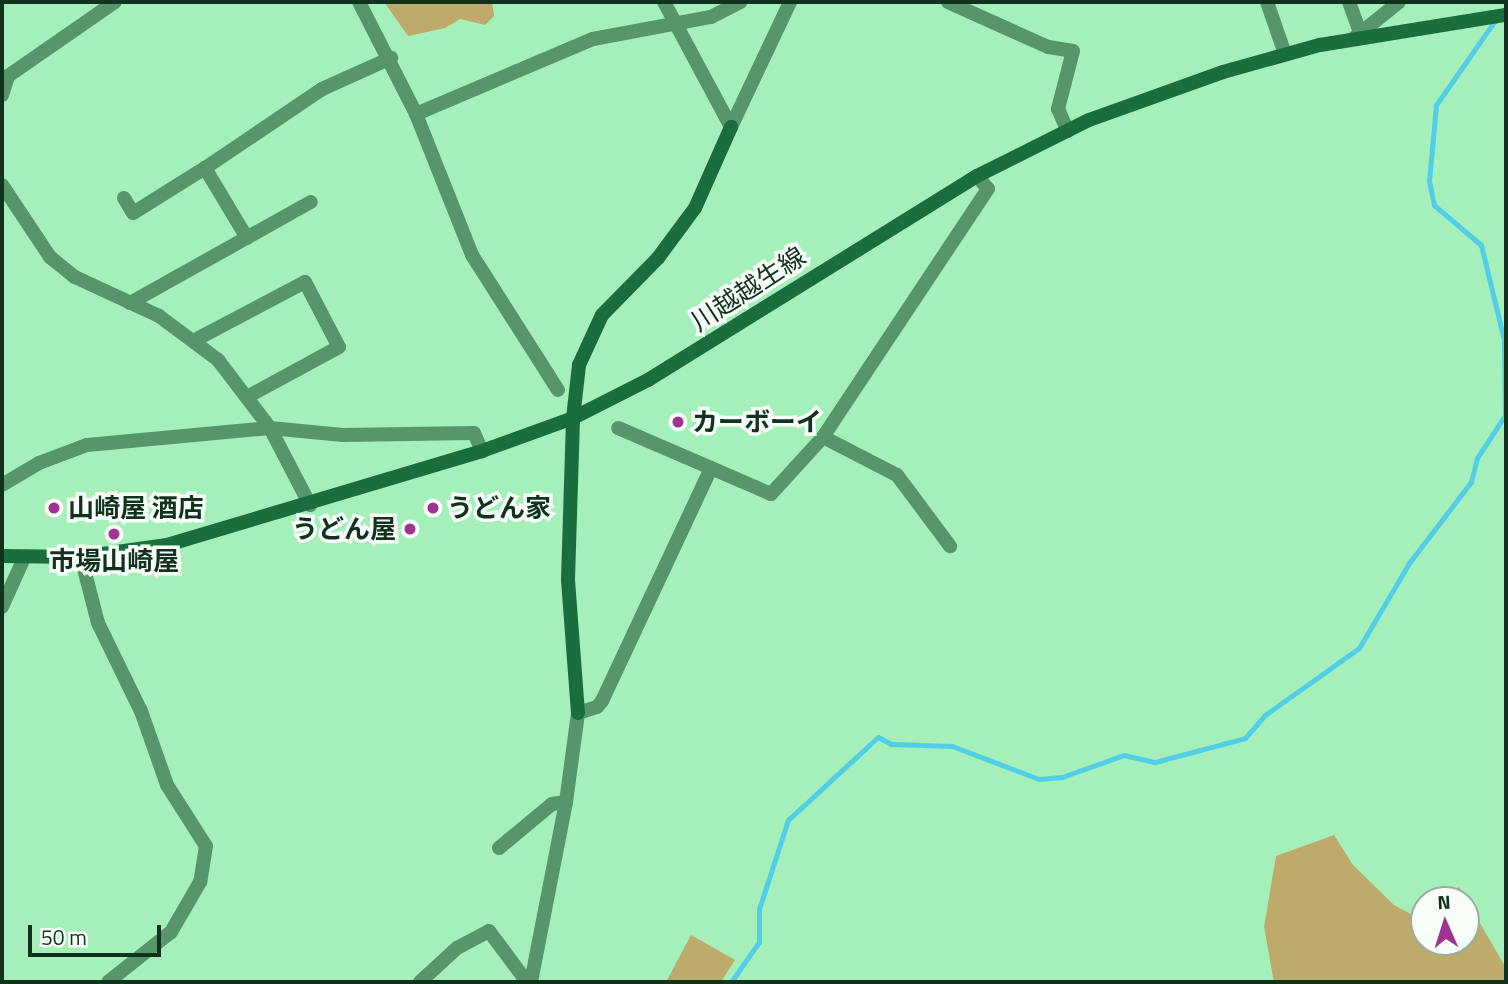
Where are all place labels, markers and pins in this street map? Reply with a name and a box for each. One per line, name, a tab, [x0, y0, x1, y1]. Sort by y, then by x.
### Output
place label: カーボーイ	[692, 406, 822, 438]
marker: カーボーイ	[670, 414, 686, 430]
place label: 山崎屋 酒店	[68, 492, 204, 524]
place label: うどん家	[447, 492, 551, 524]
marker: 山崎屋 酒店	[46, 500, 62, 516]
marker: うどん家	[425, 500, 441, 516]
place label: うどん屋	[292, 513, 396, 545]
marker: うどん屋	[402, 521, 418, 537]
marker: 市場山崎屋	[106, 526, 122, 542]
place label: 市場山崎屋	[49, 545, 179, 577]

